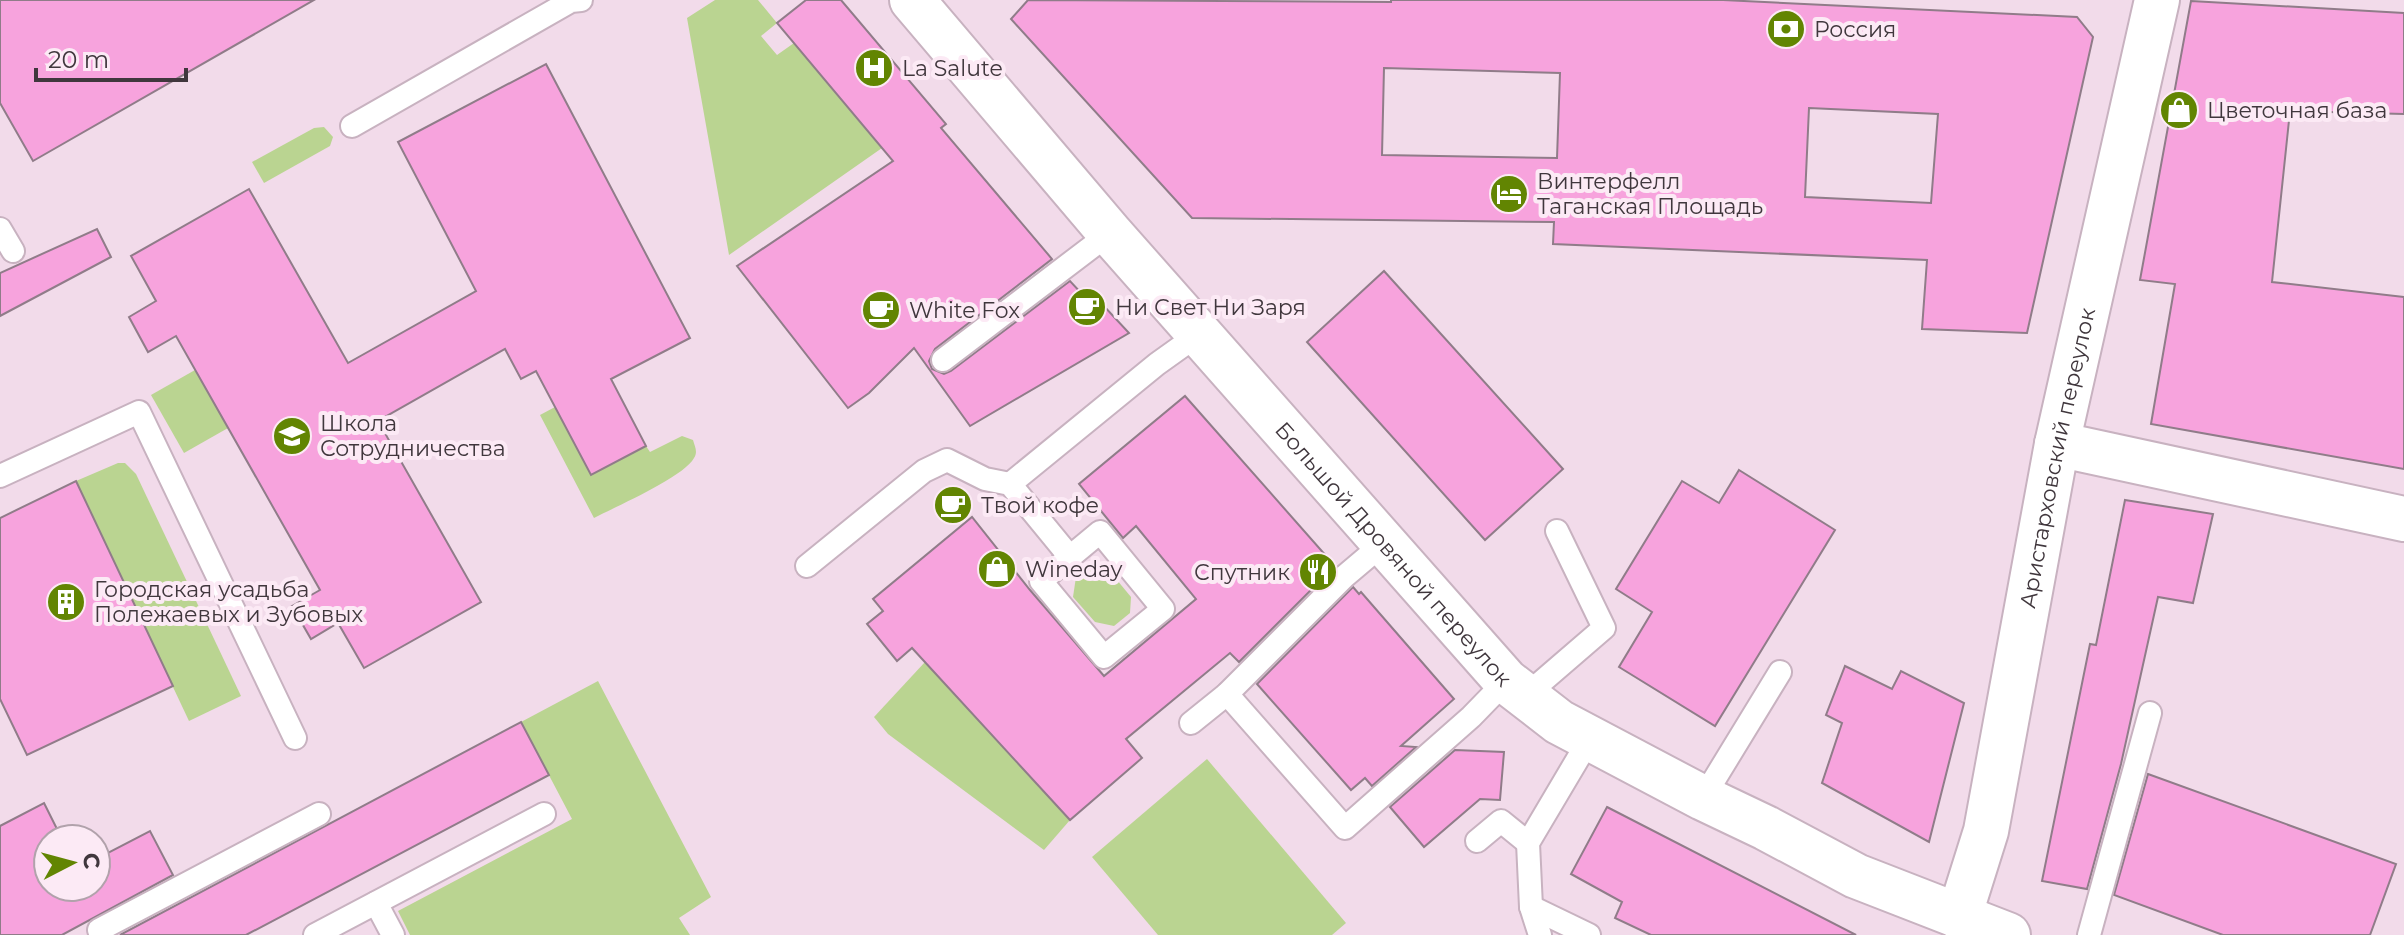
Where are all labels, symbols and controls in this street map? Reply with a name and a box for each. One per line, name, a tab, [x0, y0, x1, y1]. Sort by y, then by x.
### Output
bank icon: Россия	[1765, 8, 1807, 50]
place label: Россия	[1814, 16, 1896, 43]
scale bar	[36, 32, 186, 82]
text: 20 m	[48, 45, 109, 74]
hospital icon: La Salute	[853, 47, 895, 89]
place label: La Salute	[902, 55, 1003, 82]
shop icon: Цветочная база	[2158, 89, 2200, 131]
place label: Цветочная база	[2207, 97, 2387, 124]
place label: Винтерфелл Таганская Площадь	[1537, 168, 1763, 220]
hotel icon: Винтерфелл Таганская Площадь	[1488, 173, 1530, 215]
cafe icon: Ни Свет Ни Заря	[1066, 286, 1108, 328]
cafe icon: White Fox	[860, 289, 902, 331]
place label: Ни Свет Ни Заря	[1115, 294, 1306, 321]
place label: White Fox	[909, 297, 1020, 324]
street label: Аристарховский переулок	[2014, 305, 2101, 610]
place label: Школа Сотрудничества	[320, 410, 506, 462]
school or university icon: Школа Сотрудничества	[271, 415, 313, 457]
street label: Большой Дровяной переулок	[1270, 416, 1518, 692]
cafe icon: Твой кофе	[932, 484, 974, 526]
place label: Твой кофе	[981, 492, 1099, 519]
shop icon: Wineday	[976, 548, 1018, 590]
restaurant icon: Спутник	[1297, 551, 1339, 593]
place label: Wineday	[1025, 556, 1123, 583]
place label: Спутник	[1194, 559, 1290, 586]
place label: Городская усадьба Полежаевых и Зубовых	[94, 576, 363, 628]
building icon: Городская усадьба Полежаевых и Зубовых	[45, 581, 87, 623]
north arrow	[32, 823, 112, 903]
text: С	[77, 852, 106, 870]

